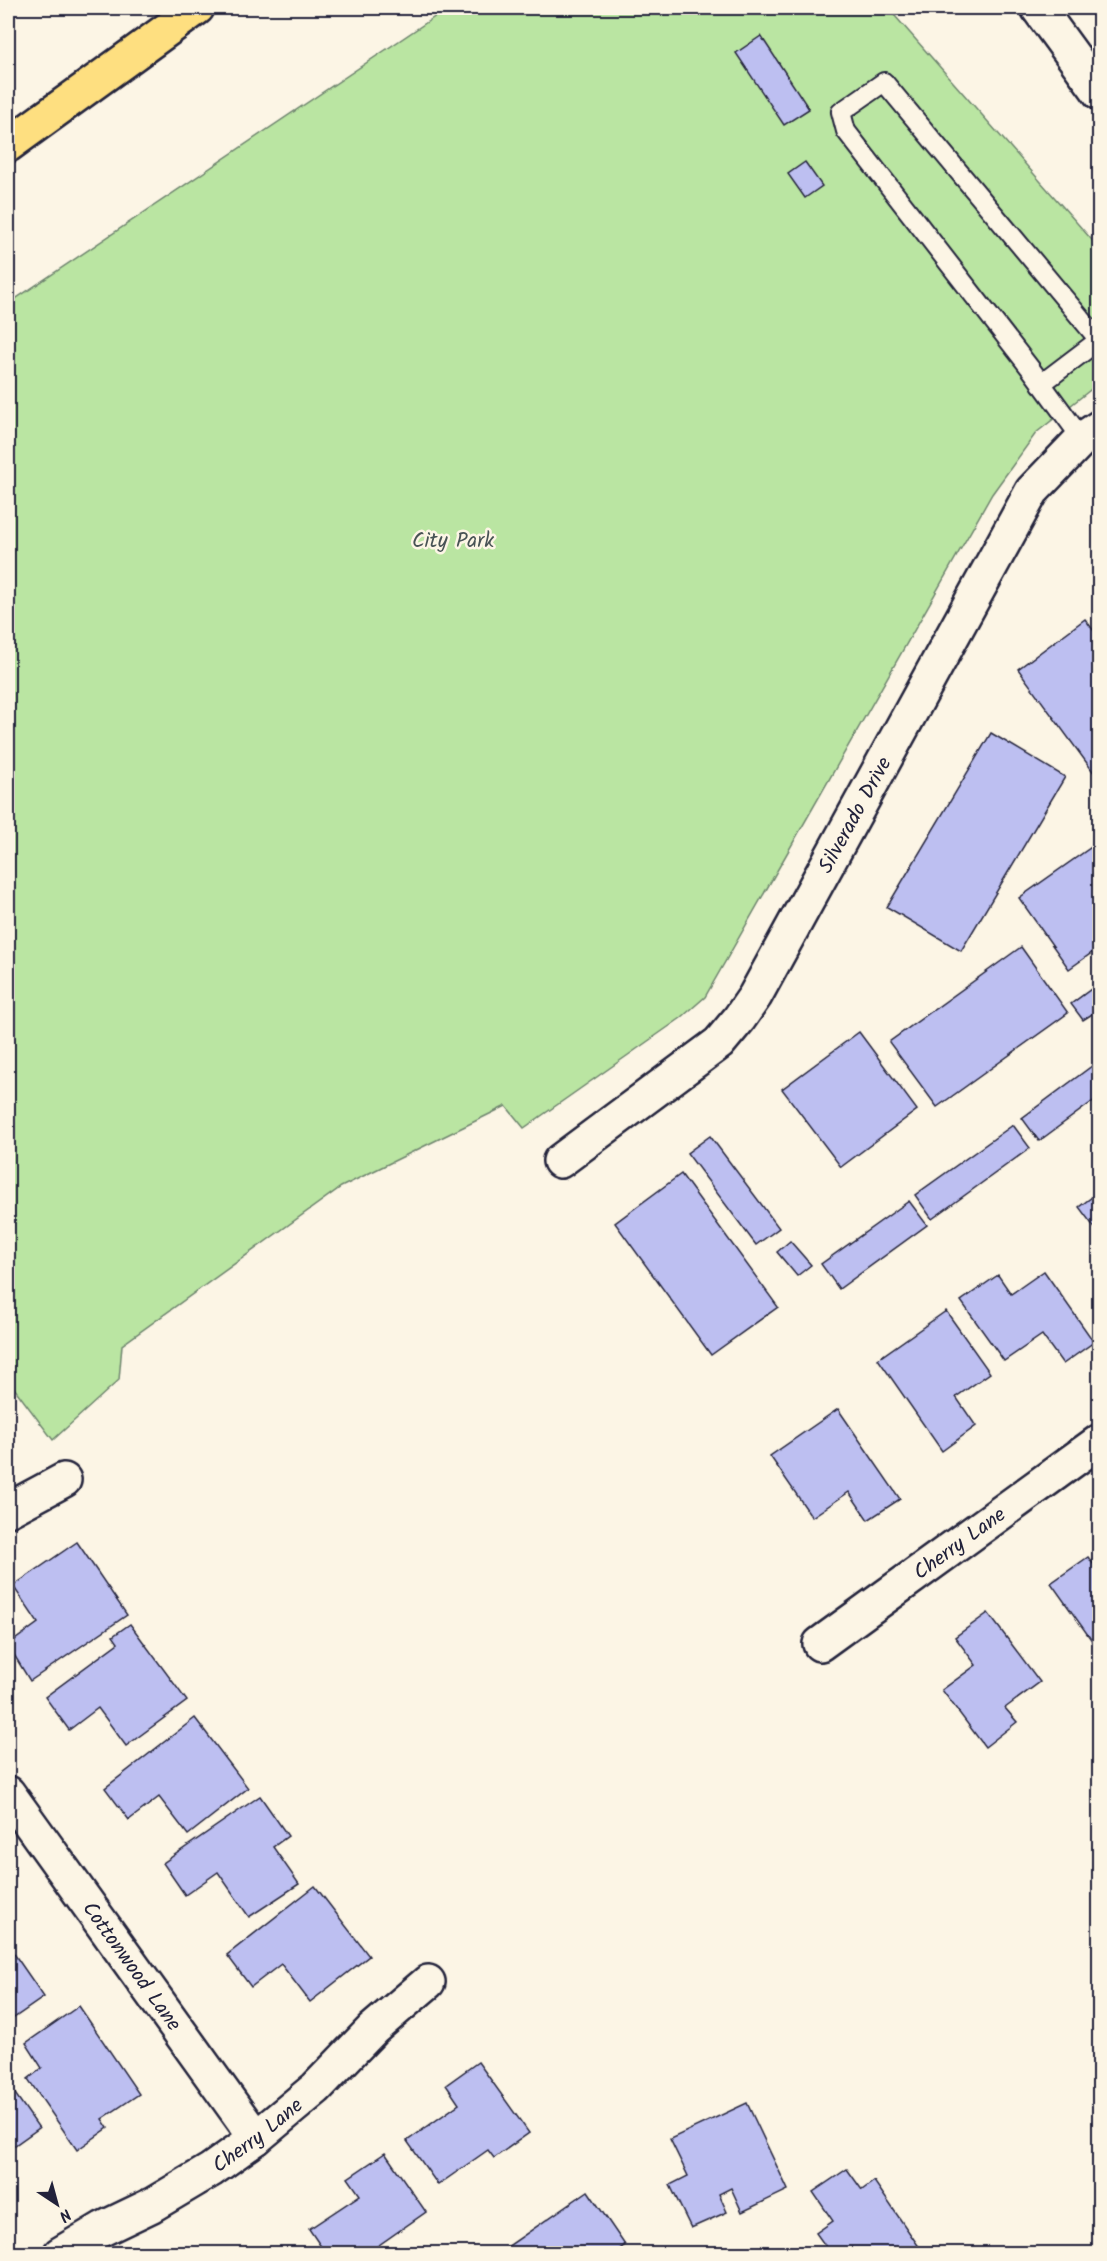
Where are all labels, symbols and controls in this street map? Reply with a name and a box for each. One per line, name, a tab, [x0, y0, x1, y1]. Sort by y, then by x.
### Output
park label: City Park	[412, 525, 494, 558]
street label: Silverado Drive	[810, 751, 901, 880]
street label: Cherry Lane	[907, 1499, 1014, 1589]
street label: Cottonwood Lane	[73, 1895, 190, 2039]
street label: Cherry Lane	[206, 2090, 311, 2182]
north arrow	[27, 2174, 87, 2234]
text: N	[53, 2202, 76, 2228]

